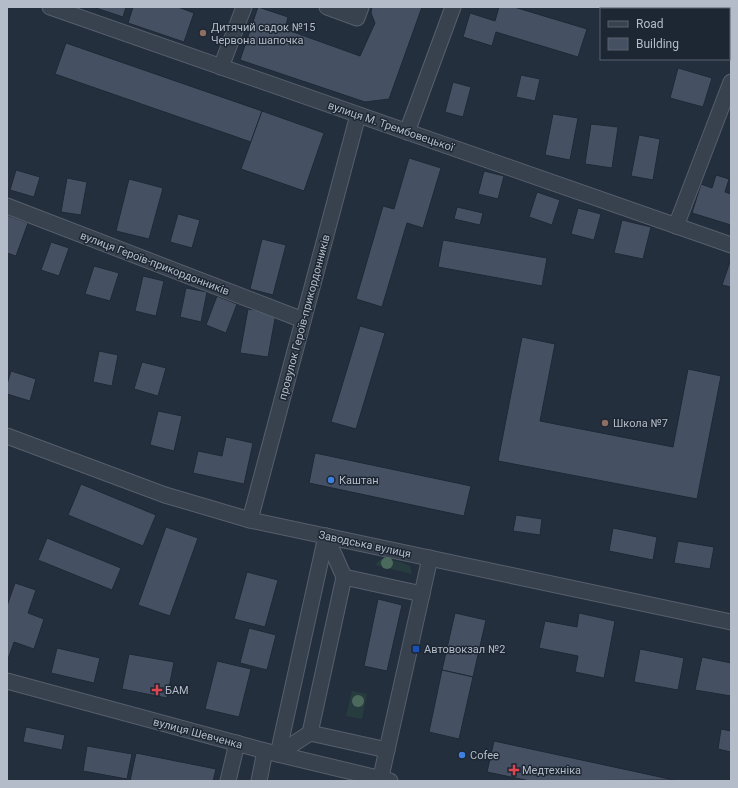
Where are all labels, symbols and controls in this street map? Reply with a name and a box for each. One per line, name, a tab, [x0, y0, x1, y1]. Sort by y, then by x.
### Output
legend	[600, 8, 730, 60]
text: Road	[636, 17, 664, 31]
place label: Дитячий садок №15 Червона шапочка	[211, 21, 315, 47]
marker: Дитячий садок №15 Червона шапочка	[198, 28, 208, 38]
text: Building	[636, 37, 679, 51]
street label: вулиця М. Трембовецької	[326, 99, 457, 155]
street label: вулиця Героїв-прикордонників	[78, 229, 231, 298]
street label: провулок Героїв-прикордонників	[276, 233, 333, 401]
place label: Школа №7	[613, 417, 668, 430]
marker: Школа №7	[600, 418, 610, 428]
place label: Каштан	[339, 474, 378, 487]
marker: Каштан	[326, 475, 336, 485]
street label: Заводська вулиця	[317, 528, 412, 561]
place label: Автовокзал №2	[424, 643, 505, 656]
marker: Автовокзал №2	[411, 644, 421, 654]
place label: БАМ	[165, 684, 189, 697]
marker: БАМ	[152, 685, 162, 695]
street label: вулиця Шевченка	[152, 715, 244, 752]
place label: Cofee	[470, 749, 499, 762]
marker: Cofee	[457, 750, 467, 760]
place label: Медтехніка	[522, 764, 581, 777]
marker: Медтехніка	[509, 765, 519, 775]

